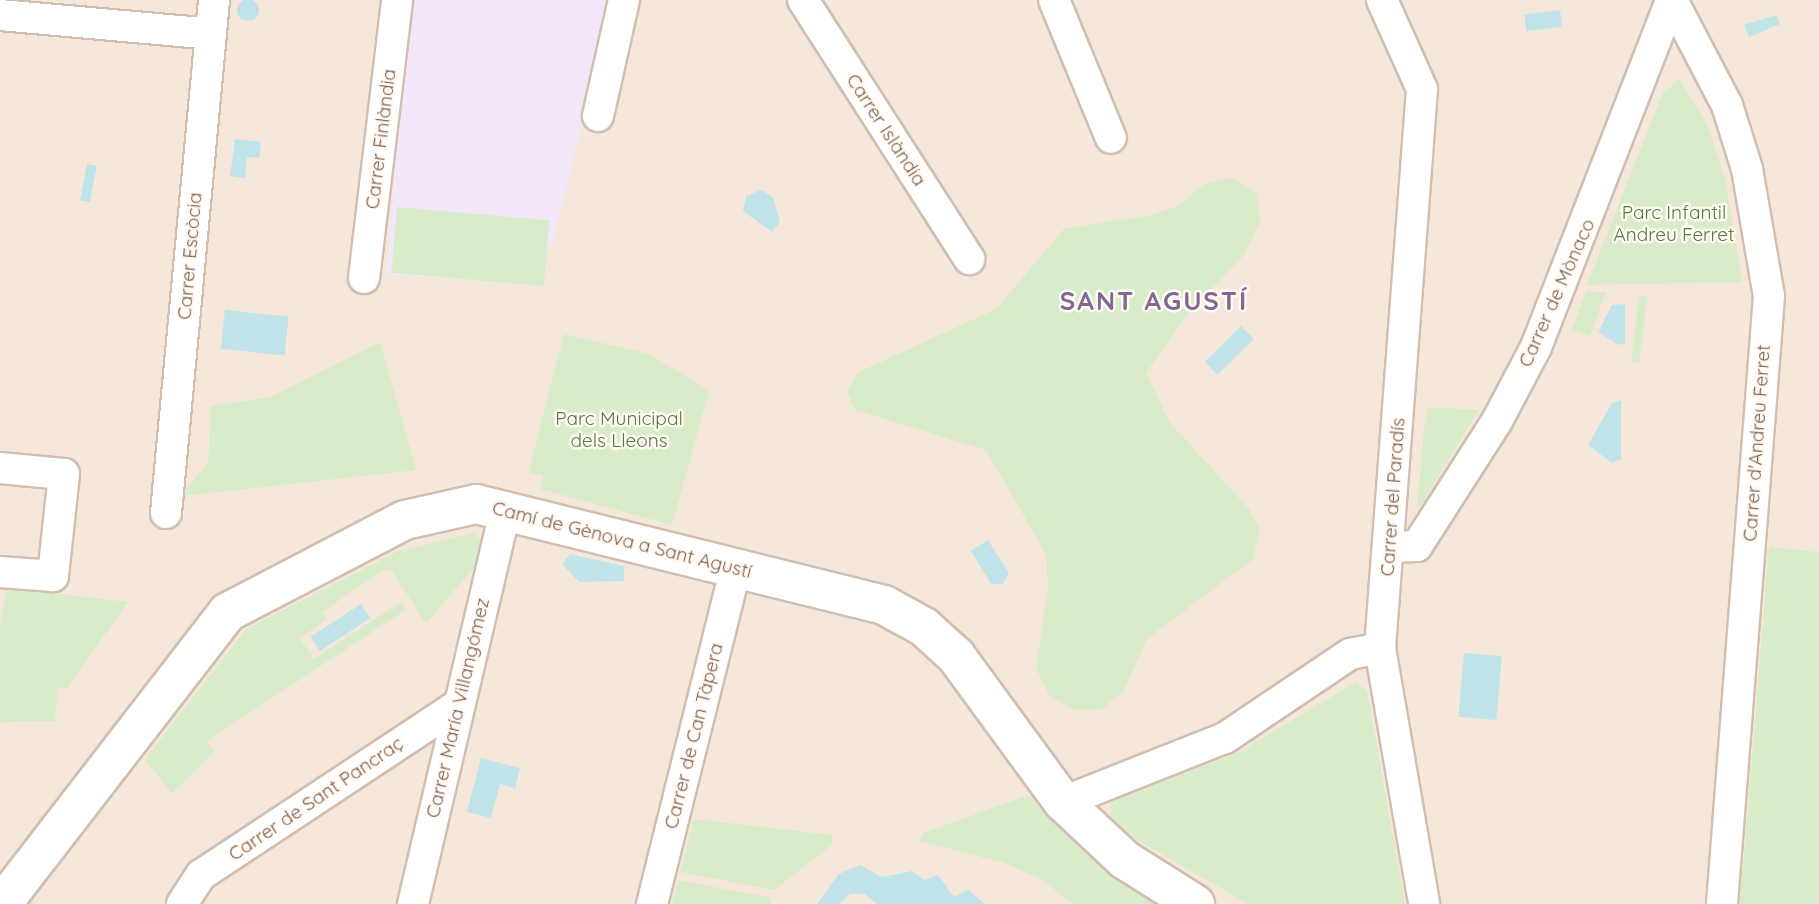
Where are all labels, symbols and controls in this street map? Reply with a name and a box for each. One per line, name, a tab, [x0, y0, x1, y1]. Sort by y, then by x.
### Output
street label: Carrer Finlàndia	[361, 68, 401, 210]
street label: Carrer Islàndia	[841, 70, 931, 190]
street label: Carrer Escòcia	[173, 191, 207, 321]
park label: Parc Infantil Andreu Ferret	[1613, 202, 1735, 246]
street label: Carrer de Mònaco	[1514, 215, 1600, 371]
district label: SANT AGUSTÍ	[1061, 285, 1247, 317]
street label: Carrer d'Andreu Ferret	[1739, 344, 1775, 542]
park label: Parc Municipal dels Lleons	[555, 408, 683, 452]
street label: Carrer del Paradís	[1376, 417, 1410, 577]
street label: Camí de Gènova a Sant Agustí	[490, 497, 754, 583]
street label: Carrer María Villangómez	[422, 596, 494, 820]
street label: Carrer de Can Tàpera	[660, 641, 728, 831]
street label: Carrer de Sant Pancraç	[224, 732, 408, 866]

